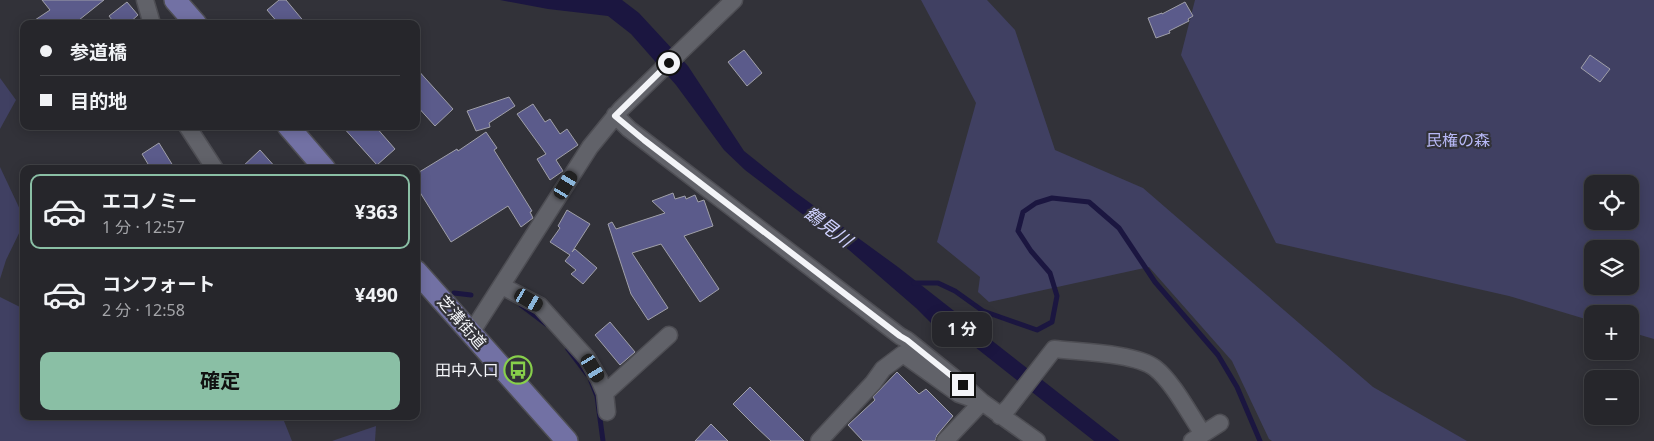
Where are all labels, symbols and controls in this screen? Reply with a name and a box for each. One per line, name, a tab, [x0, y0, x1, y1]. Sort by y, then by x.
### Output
text: 参道橋	[70, 39, 127, 65]
route start	[658, 52, 680, 74]
text: 目的地	[70, 88, 127, 114]
park label: 民権の森	[1426, 129, 1490, 151]
car	[551, 168, 580, 202]
map controls	[1584, 175, 1639, 425]
button: locate	[1584, 175, 1639, 230]
text: エコノミー	[102, 188, 197, 214]
icon: car	[42, 189, 87, 234]
text: ¥363	[355, 199, 398, 225]
water label: 鶴見川	[800, 200, 859, 253]
text: 1 分 · 12:57	[102, 216, 185, 238]
button: layers	[1584, 240, 1639, 295]
text: コンフォート	[102, 271, 215, 297]
icon: car	[42, 272, 87, 317]
text: ¥490	[355, 282, 398, 308]
car	[512, 286, 545, 314]
street label: 芝溝街道	[433, 291, 491, 353]
text: 2 分 · 12:58	[102, 299, 185, 321]
button: +	[1584, 305, 1639, 360]
callout: 1 分	[933, 312, 993, 348]
text: 1 分	[947, 318, 977, 340]
car	[578, 351, 607, 385]
button: 確定	[40, 352, 400, 410]
bus stop icon: 田中入口	[503, 355, 533, 385]
place label: 田中入口	[435, 359, 499, 381]
button: −	[1584, 370, 1639, 425]
route end	[952, 374, 974, 396]

